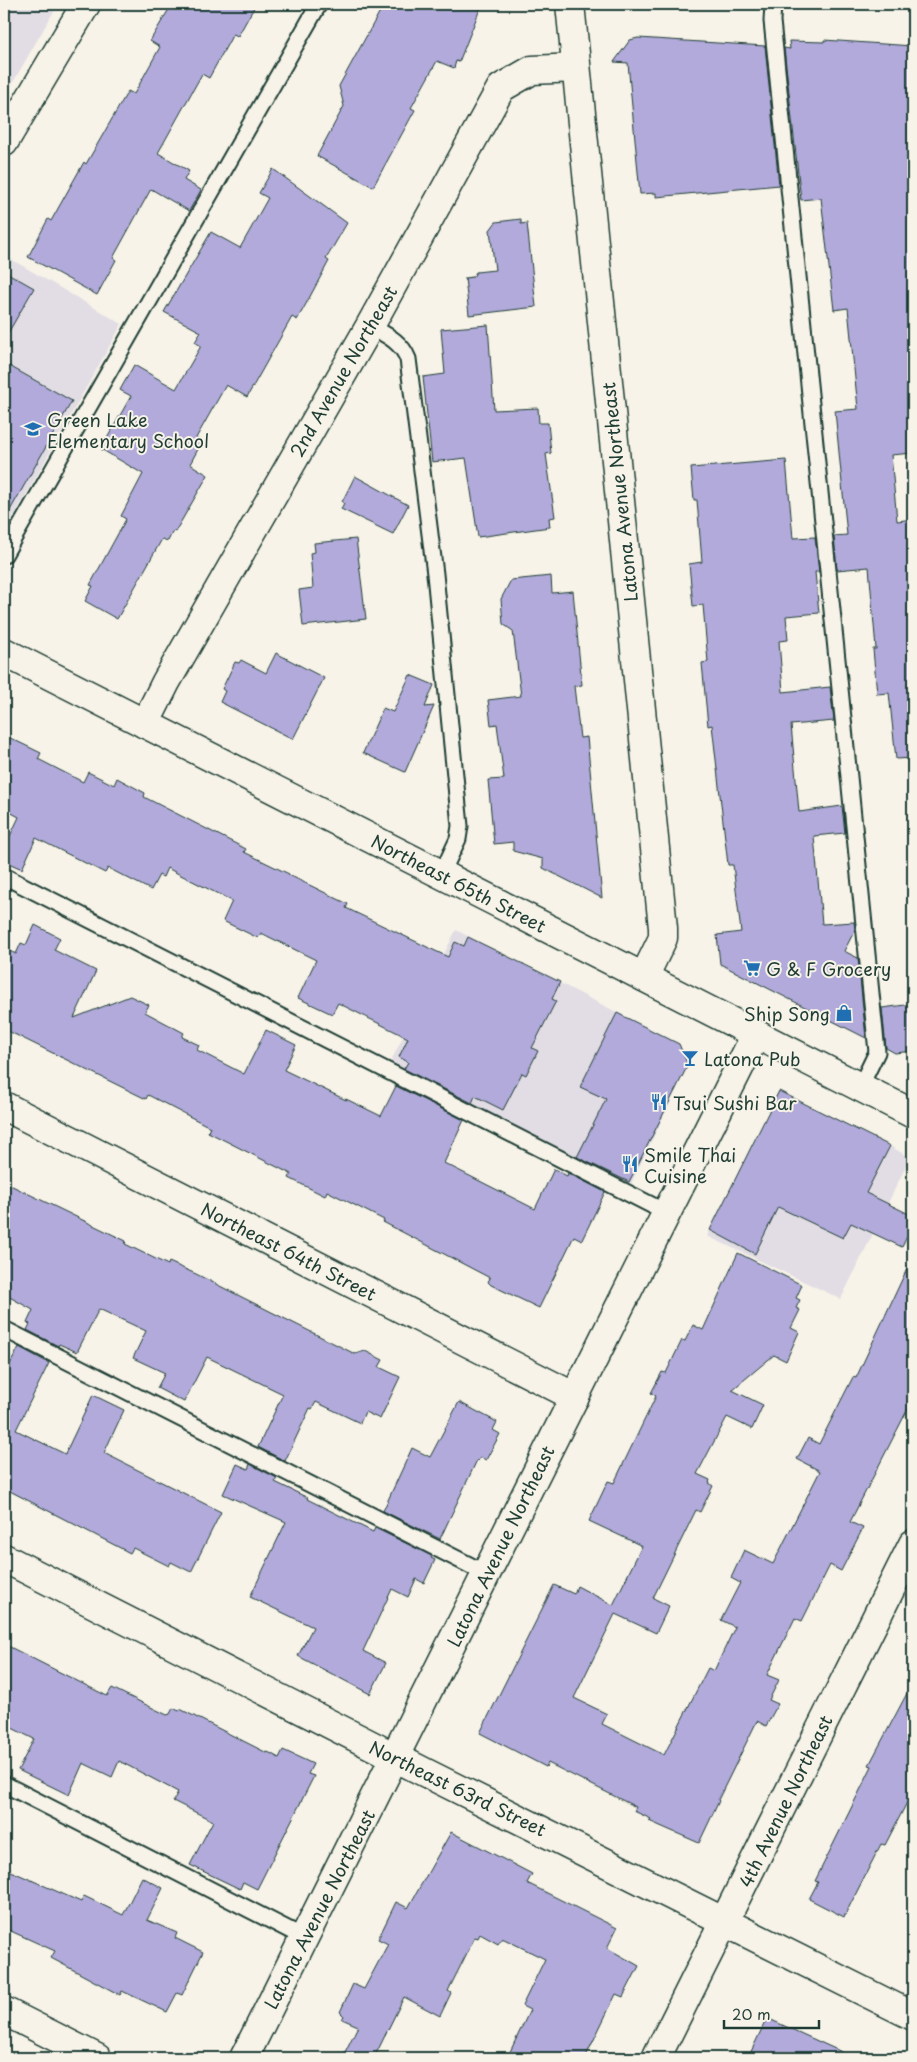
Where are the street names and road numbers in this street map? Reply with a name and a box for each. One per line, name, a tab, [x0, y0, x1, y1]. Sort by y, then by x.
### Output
street label: 2nd Avenue Northeast	[283, 280, 403, 462]
street label: Latona Avenue Northeast	[594, 381, 644, 603]
street label: Northeast 65th Street	[367, 827, 551, 939]
street label: Northeast 64th Street	[197, 1195, 381, 1307]
street label: Latona Avenue Northeast	[440, 1441, 560, 1651]
street label: 4th Avenue Northeast	[732, 1710, 838, 1892]
street label: Northeast 63rd Street	[365, 1733, 551, 1843]
street label: Latona Avenue Northeast	[257, 1805, 381, 2013]

